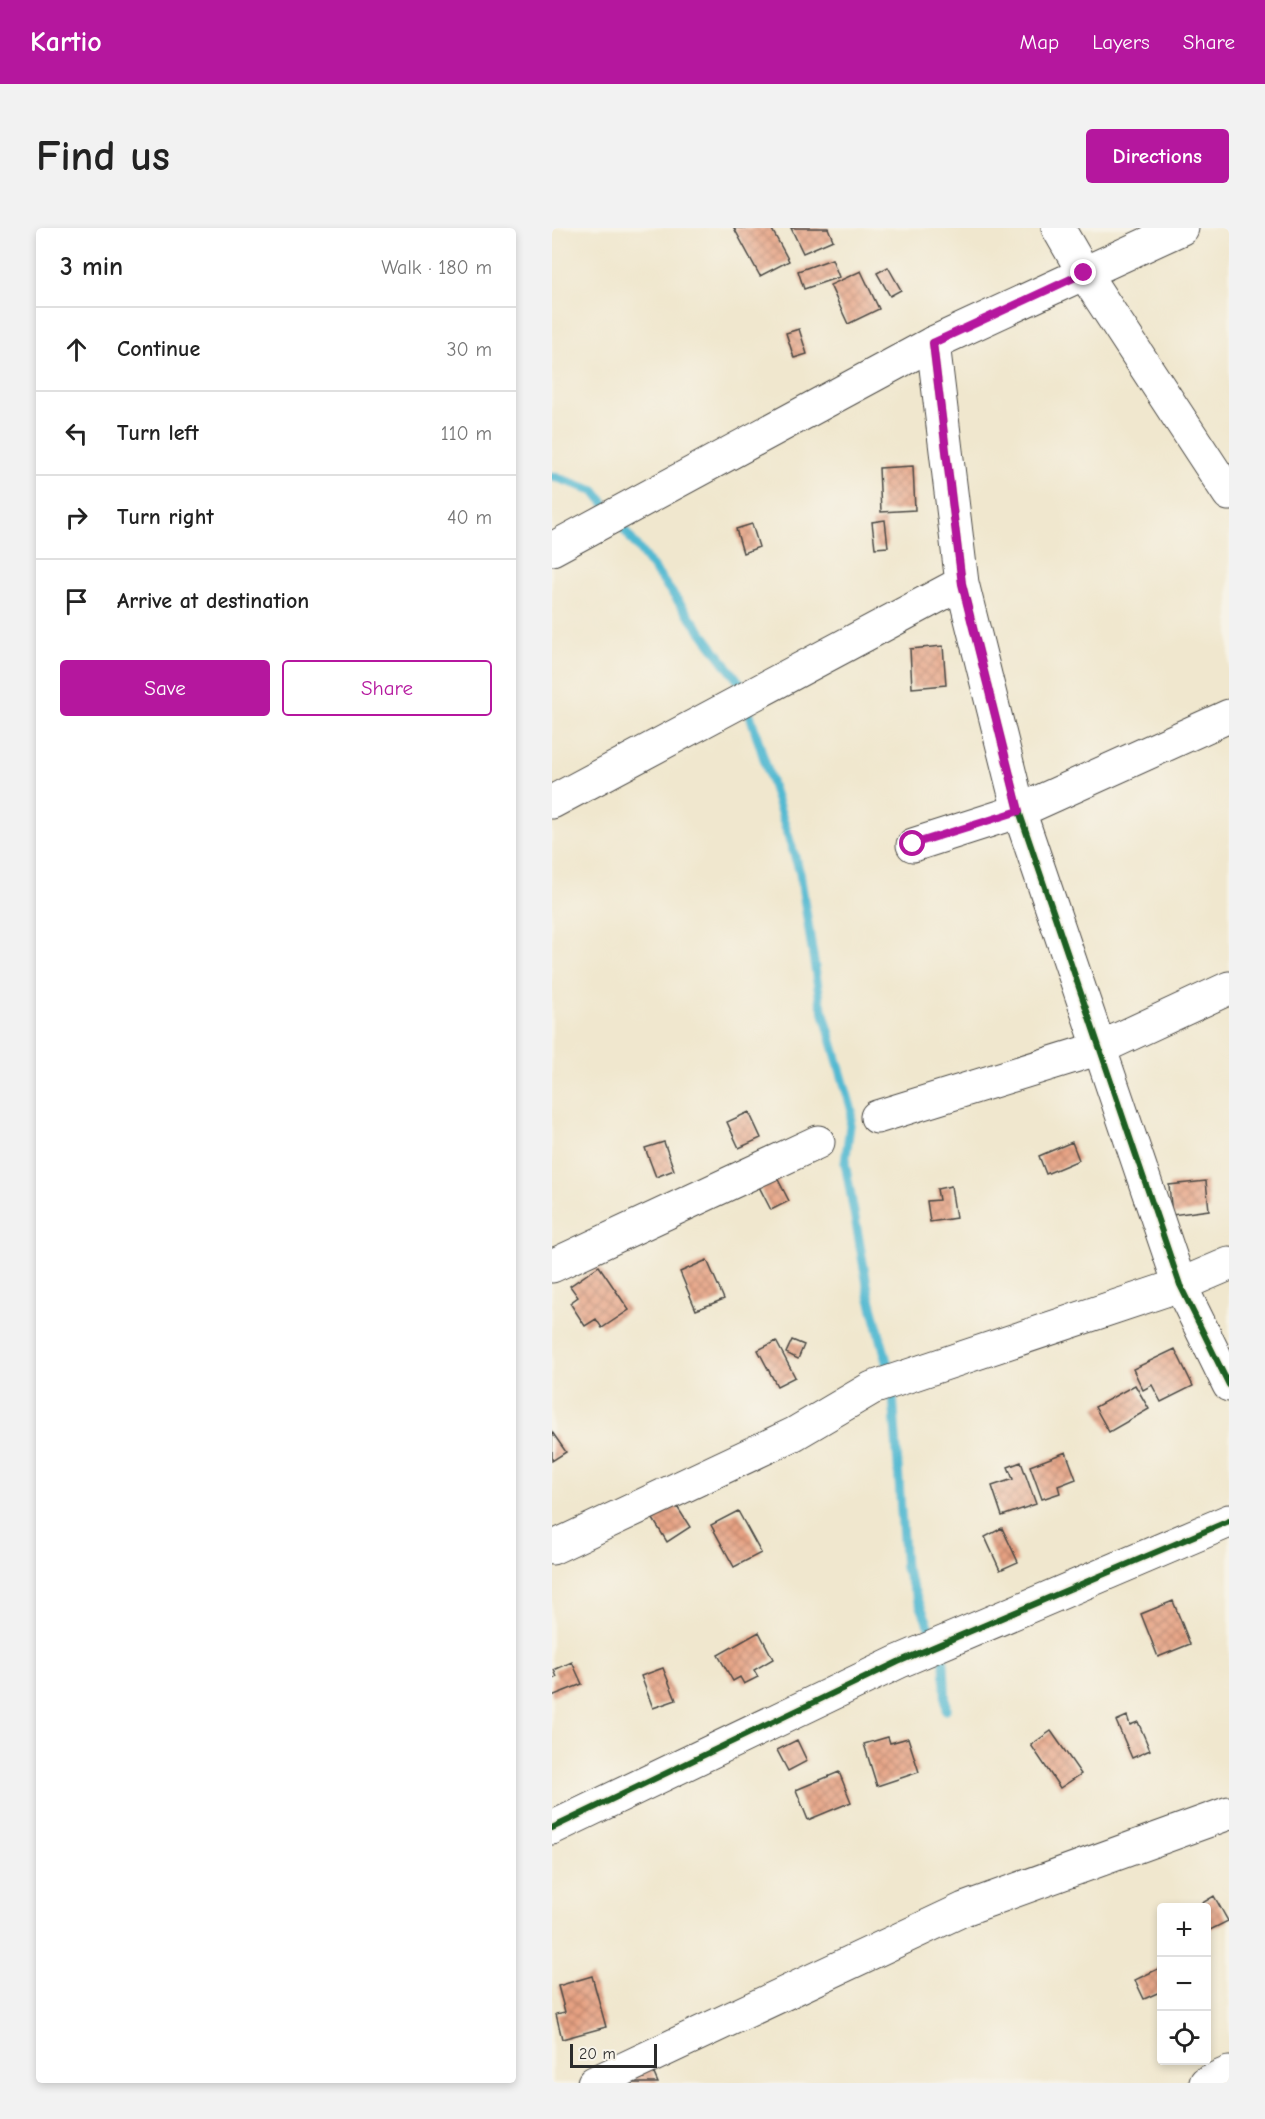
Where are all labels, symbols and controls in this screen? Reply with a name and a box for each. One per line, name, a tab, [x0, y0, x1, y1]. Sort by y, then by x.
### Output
text: Kartio	[30, 26, 102, 58]
text: Map	[1020, 30, 1059, 54]
text: Layers	[1092, 30, 1150, 54]
text: Share	[1183, 30, 1235, 54]
button: Directions	[1086, 129, 1229, 183]
text: Find us	[36, 132, 170, 181]
text: 3 min	[60, 252, 123, 282]
text: Walk · 180 m	[381, 256, 492, 279]
route end	[1070, 259, 1096, 285]
icon: ahead	[60, 333, 93, 366]
text: Continue	[117, 336, 200, 362]
text: 30 m	[446, 338, 492, 361]
icon: left	[60, 417, 93, 450]
text: Turn left	[117, 420, 199, 446]
text: 110 m	[441, 422, 492, 445]
icon: right	[60, 501, 93, 534]
text: Turn right	[117, 504, 214, 530]
text: 40 m	[447, 506, 492, 529]
icon: arrive	[60, 585, 93, 618]
text: Arrive at destination	[117, 588, 309, 614]
button: Save	[60, 660, 270, 716]
button: Share	[282, 660, 492, 716]
route start	[899, 830, 925, 856]
map controls	[1157, 1903, 1211, 2065]
button: +	[1157, 1903, 1211, 1957]
button: −	[1157, 1957, 1211, 2011]
button: locate	[1157, 2011, 1211, 2065]
scale bar	[570, 2041, 657, 2068]
text: 20 m	[579, 2045, 616, 2063]

